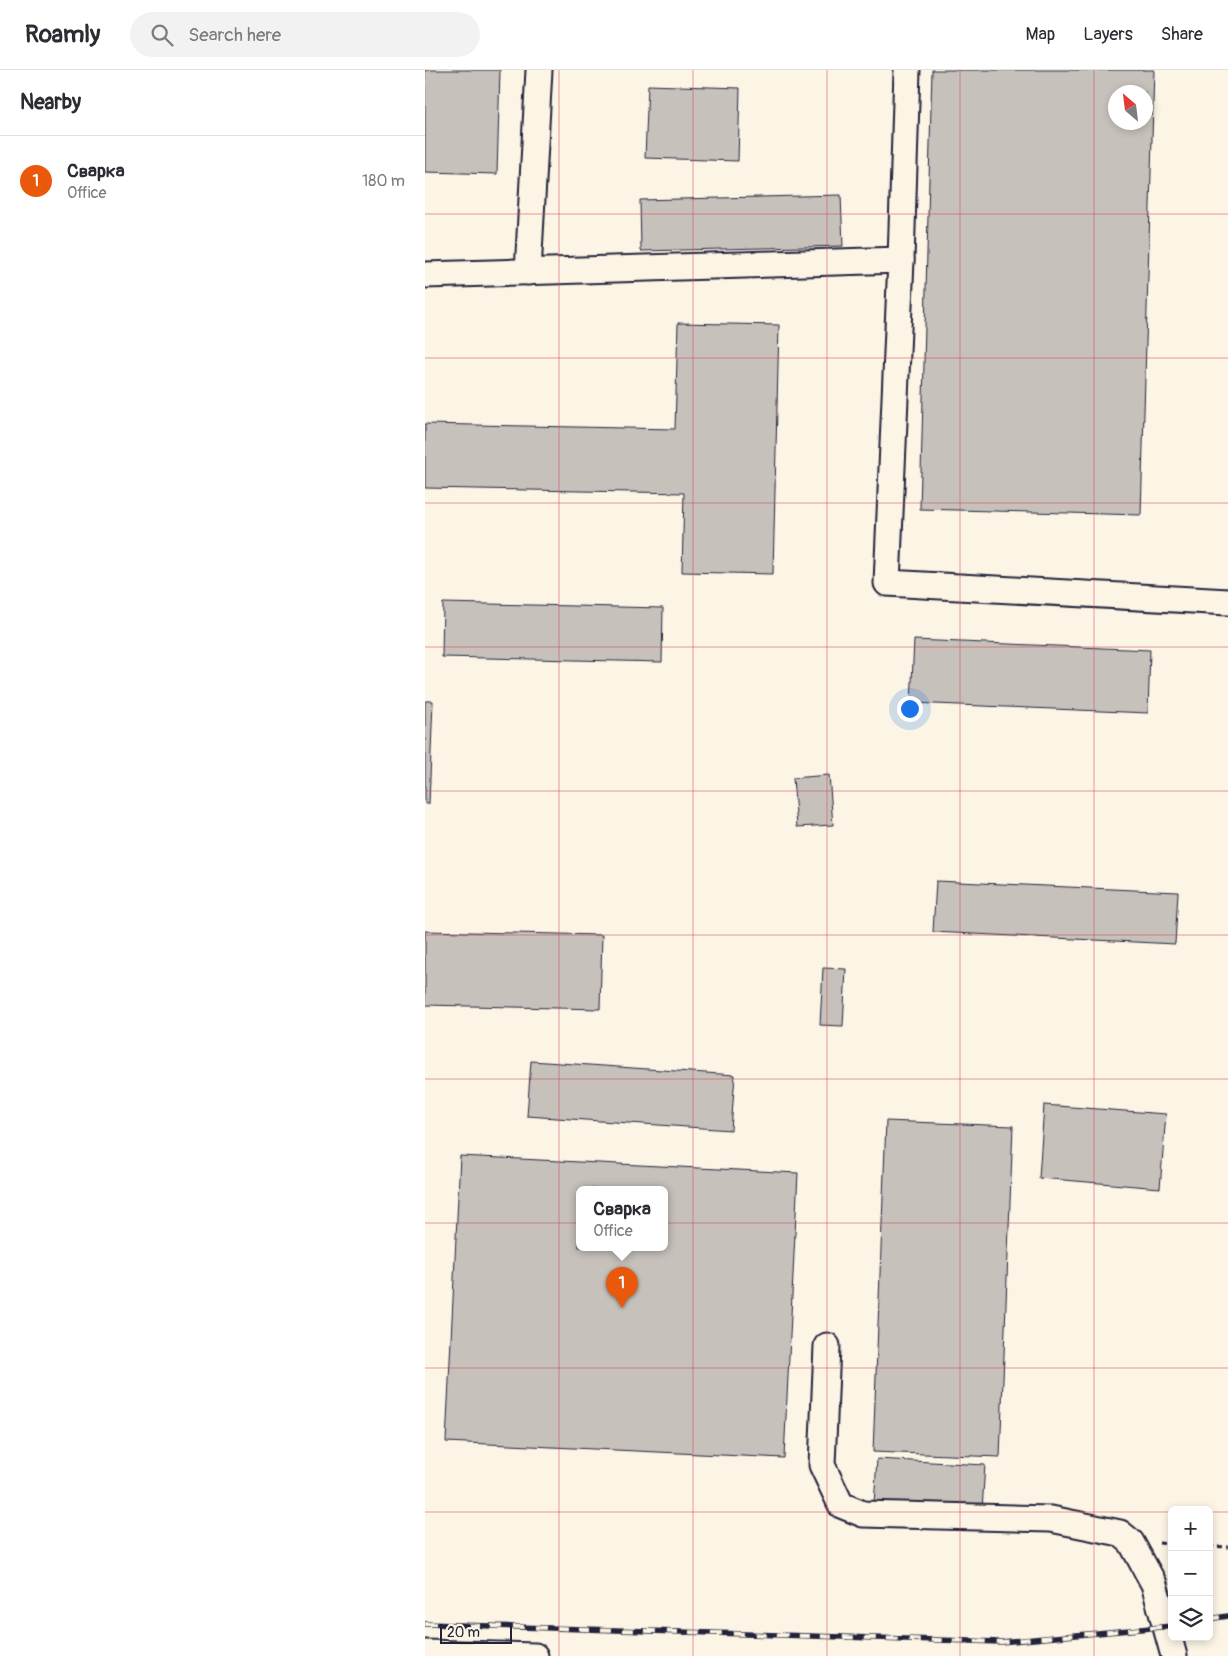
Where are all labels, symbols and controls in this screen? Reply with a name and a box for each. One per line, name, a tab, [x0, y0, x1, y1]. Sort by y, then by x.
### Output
search box	[130, 12, 480, 57]
text: Roamly	[25, 20, 100, 49]
icon: search	[148, 21, 176, 49]
text: Search here	[188, 23, 281, 47]
text: Map	[1026, 23, 1055, 46]
text: Layers	[1083, 23, 1133, 46]
text: Share	[1161, 23, 1203, 46]
north arrow	[1108, 85, 1153, 130]
text: Nearby	[20, 89, 81, 116]
text: Сварка	[67, 159, 125, 183]
text: 1	[33, 171, 39, 191]
text: 180 m	[362, 171, 405, 191]
text: Office	[67, 183, 107, 203]
your location	[897, 696, 923, 722]
popup	[576, 1186, 668, 1251]
text: Сварка	[593, 1197, 651, 1221]
text: Office	[593, 1221, 633, 1241]
pin: 1	[606, 1267, 638, 1308]
map controls	[1168, 1506, 1213, 1641]
button: +	[1168, 1506, 1213, 1551]
button: −	[1168, 1551, 1213, 1596]
button: layers	[1168, 1596, 1213, 1641]
scale bar	[440, 1621, 513, 1644]
text: 20 m	[447, 1624, 480, 1641]

